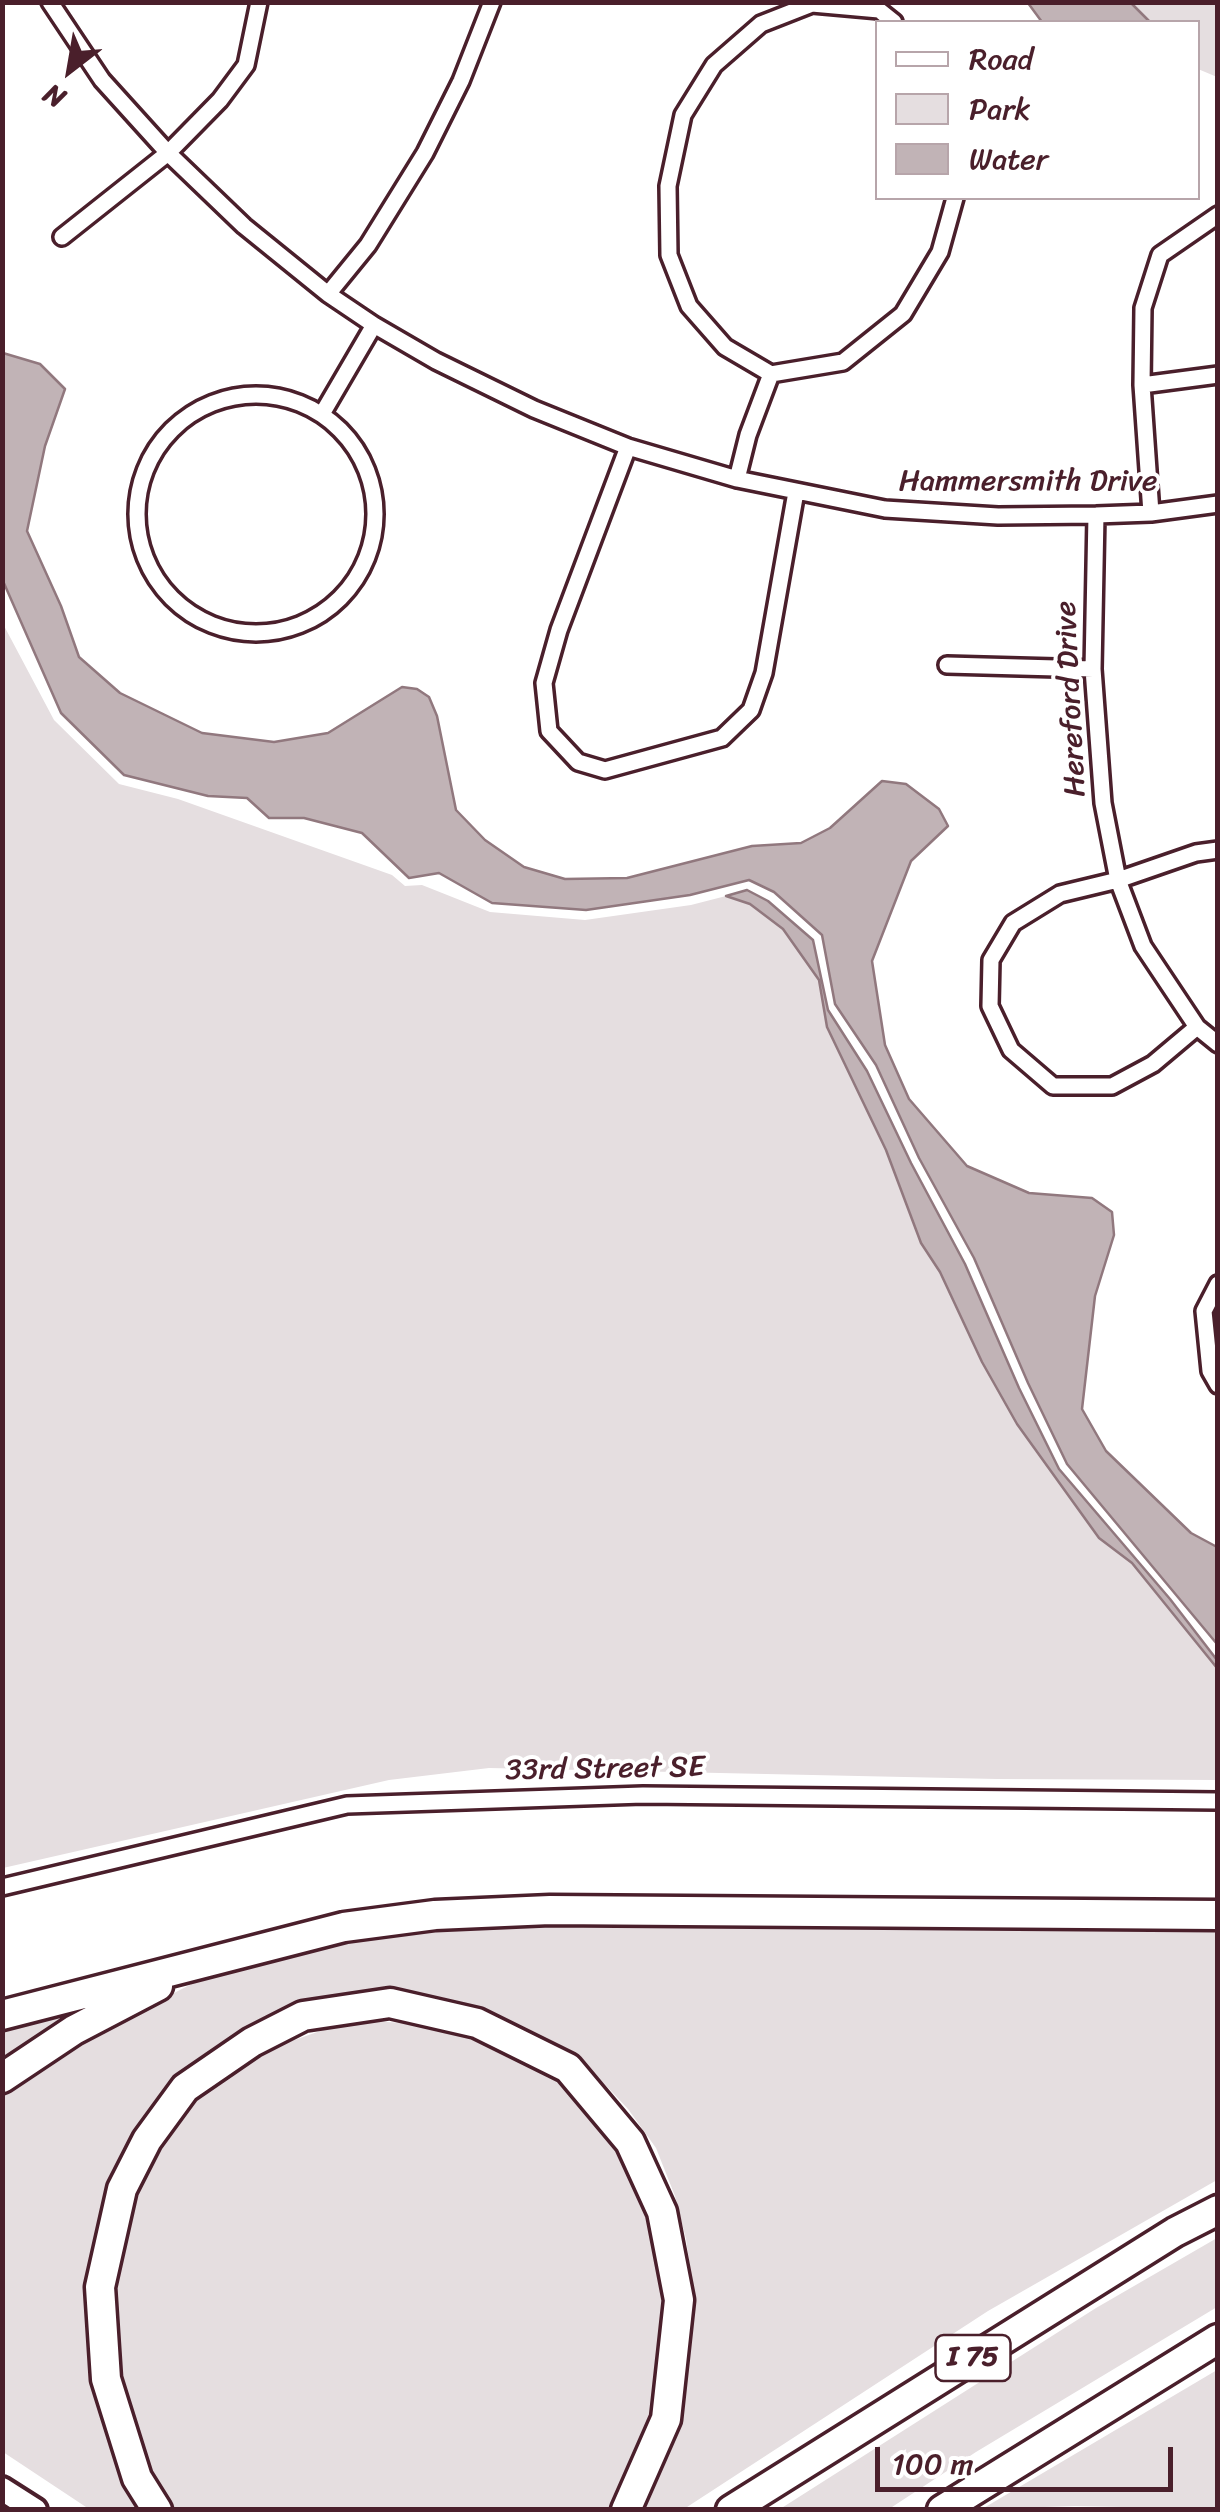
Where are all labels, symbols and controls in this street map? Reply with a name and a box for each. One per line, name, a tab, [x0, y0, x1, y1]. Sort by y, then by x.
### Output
north arrow	[20, 20, 120, 120]
legend	[875, 20, 1200, 200]
text: Road	[969, 32, 1033, 86]
text: N	[33, 70, 75, 122]
text: Park	[969, 82, 1031, 136]
text: Water	[969, 132, 1048, 186]
street label: Hammersmith Drive	[899, 464, 1157, 500]
street label: Hereford Drive	[1049, 600, 1095, 798]
street label: 33rd Street SE	[505, 1750, 705, 1790]
road number: I 75	[936, 2335, 1010, 2381]
scale bar	[880, 2427, 1178, 2489]
text: 100 m	[892, 2437, 974, 2491]

